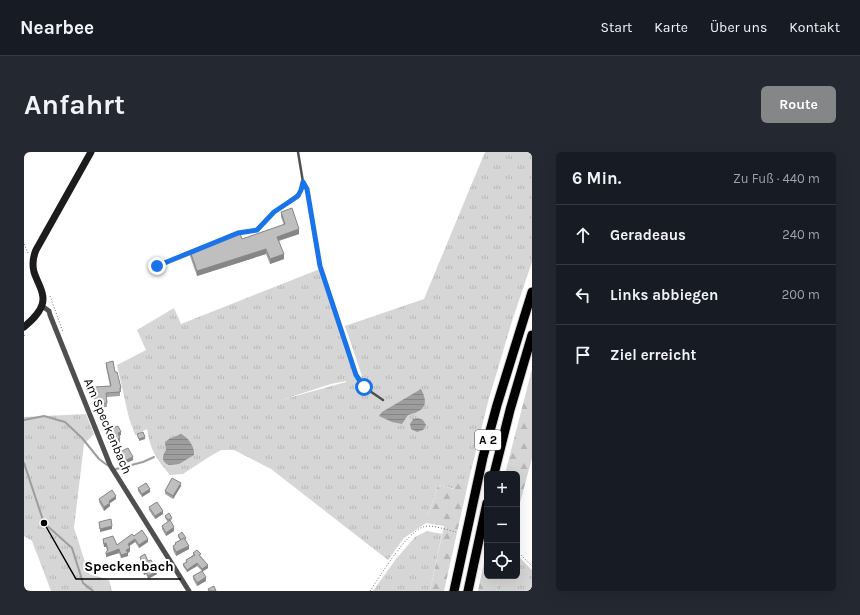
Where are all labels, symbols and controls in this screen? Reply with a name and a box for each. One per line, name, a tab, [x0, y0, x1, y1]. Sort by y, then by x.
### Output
text: Nearbee	[20, 17, 94, 39]
text: Start	[600, 19, 632, 36]
text: Karte	[654, 19, 688, 36]
text: Über uns	[710, 19, 767, 36]
text: Kontakt	[789, 19, 840, 36]
button: Route	[761, 86, 836, 123]
text: Anfahrt	[24, 88, 125, 121]
text: 6 Min.	[572, 168, 621, 188]
text: Zu Fuß · 440 m	[733, 171, 820, 186]
icon: ahead	[572, 224, 594, 246]
text: Geradeaus	[610, 226, 686, 244]
text: 240 m	[782, 227, 820, 242]
route end	[148, 257, 166, 275]
icon: left	[572, 284, 594, 306]
text: Links abbiegen	[610, 286, 718, 304]
text: 200 m	[782, 287, 820, 302]
icon: arrive	[572, 344, 594, 366]
text: Ziel erreicht	[610, 346, 696, 364]
street label: Am Speckenbach	[81, 376, 135, 476]
route start	[355, 378, 373, 396]
road number: A 2	[475, 430, 501, 450]
map controls	[484, 471, 520, 579]
button: +	[484, 471, 520, 507]
button: −	[484, 507, 520, 543]
button: locate	[484, 543, 520, 579]
callout: Speckenbach	[76, 553, 181, 579]
text: Speckenbach	[84, 558, 174, 575]

